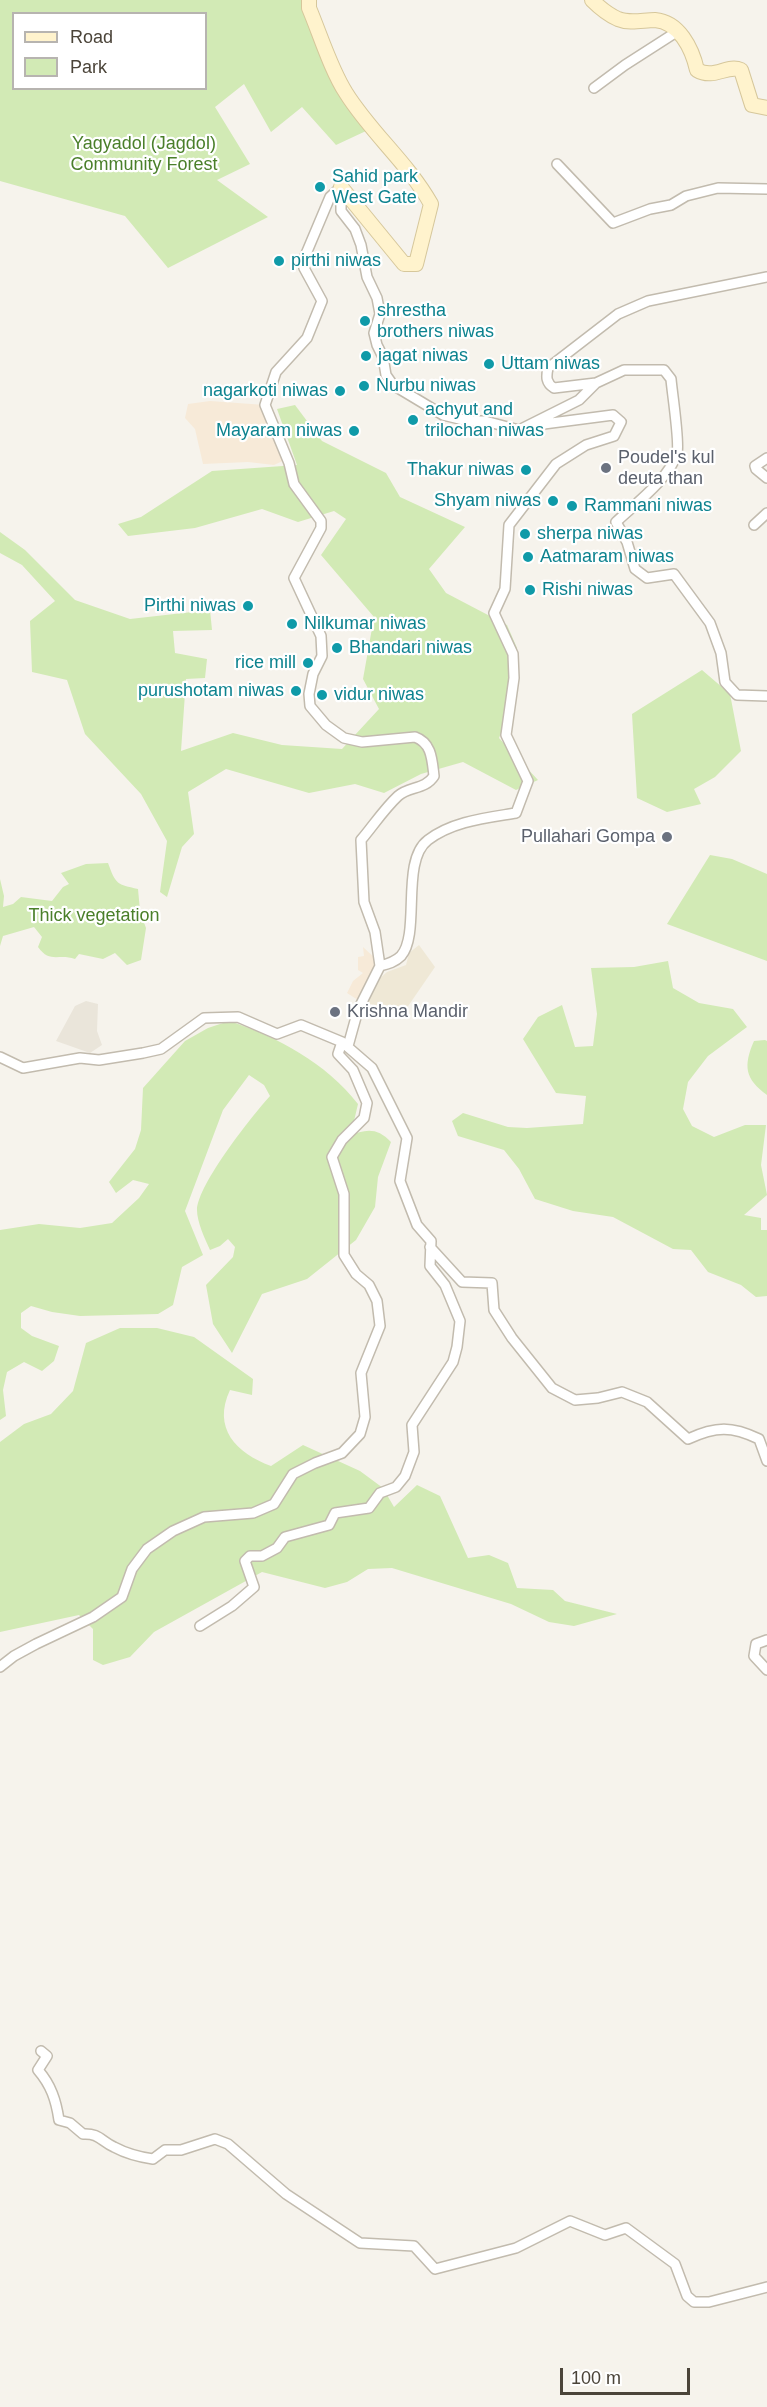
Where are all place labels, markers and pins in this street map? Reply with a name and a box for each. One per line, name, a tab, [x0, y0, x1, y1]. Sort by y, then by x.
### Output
place label: Sahid park West Gate	[332, 166, 418, 208]
marker: Sahid park West Gate	[313, 180, 327, 194]
place label: pirthi niwas	[291, 250, 381, 272]
marker: pirthi niwas	[272, 254, 286, 268]
place label: shrestha brothers niwas	[377, 300, 494, 342]
marker: shrestha brothers niwas	[358, 314, 372, 328]
place label: jagat niwas	[378, 345, 468, 367]
marker: jagat niwas	[359, 349, 373, 363]
place label: Uttam niwas	[501, 353, 600, 375]
marker: Uttam niwas	[482, 357, 496, 371]
place label: Nurbu niwas	[376, 375, 476, 397]
marker: Nurbu niwas	[357, 379, 371, 393]
place label: nagarkoti niwas	[203, 380, 328, 402]
marker: nagarkoti niwas	[333, 384, 347, 398]
place label: achyut and trilochan niwas	[425, 399, 544, 442]
marker: achyut and trilochan niwas	[406, 413, 420, 427]
place label: Mayaram niwas	[216, 420, 342, 442]
marker: Mayaram niwas	[347, 424, 361, 438]
place label: Poudel's kul deuta than	[618, 447, 714, 490]
place label: Thakur niwas	[407, 459, 514, 481]
marker: Poudel's kul deuta than	[599, 461, 613, 475]
marker: Thakur niwas	[519, 463, 533, 477]
place label: Shyam niwas	[434, 490, 541, 512]
marker: Shyam niwas	[546, 494, 560, 508]
place label: Rammani niwas	[584, 495, 712, 517]
marker: Rammani niwas	[565, 499, 579, 513]
place label: sherpa niwas	[537, 523, 643, 545]
marker: sherpa niwas	[518, 527, 532, 541]
place label: Aatmaram niwas	[540, 546, 674, 568]
marker: Aatmaram niwas	[521, 550, 535, 564]
place label: Rishi niwas	[542, 579, 633, 601]
marker: Rishi niwas	[523, 583, 537, 597]
place label: Pirthi niwas	[144, 595, 236, 617]
marker: Pirthi niwas	[241, 599, 255, 613]
place label: Nilkumar niwas	[304, 613, 426, 635]
marker: Nilkumar niwas	[285, 617, 299, 631]
place label: Bhandari niwas	[349, 637, 472, 659]
marker: Bhandari niwas	[330, 641, 344, 655]
place label: rice mill	[235, 652, 296, 674]
marker: rice mill	[301, 656, 315, 670]
place label: purushotam niwas	[138, 680, 284, 702]
marker: purushotam niwas	[289, 684, 303, 698]
place label: vidur niwas	[334, 684, 424, 706]
marker: vidur niwas	[315, 688, 329, 702]
place label: Pullahari Gompa	[521, 826, 655, 848]
marker: Pullahari Gompa	[660, 830, 674, 844]
place label: Krishna Mandir	[347, 1001, 468, 1023]
marker: Krishna Mandir	[328, 1005, 342, 1019]

